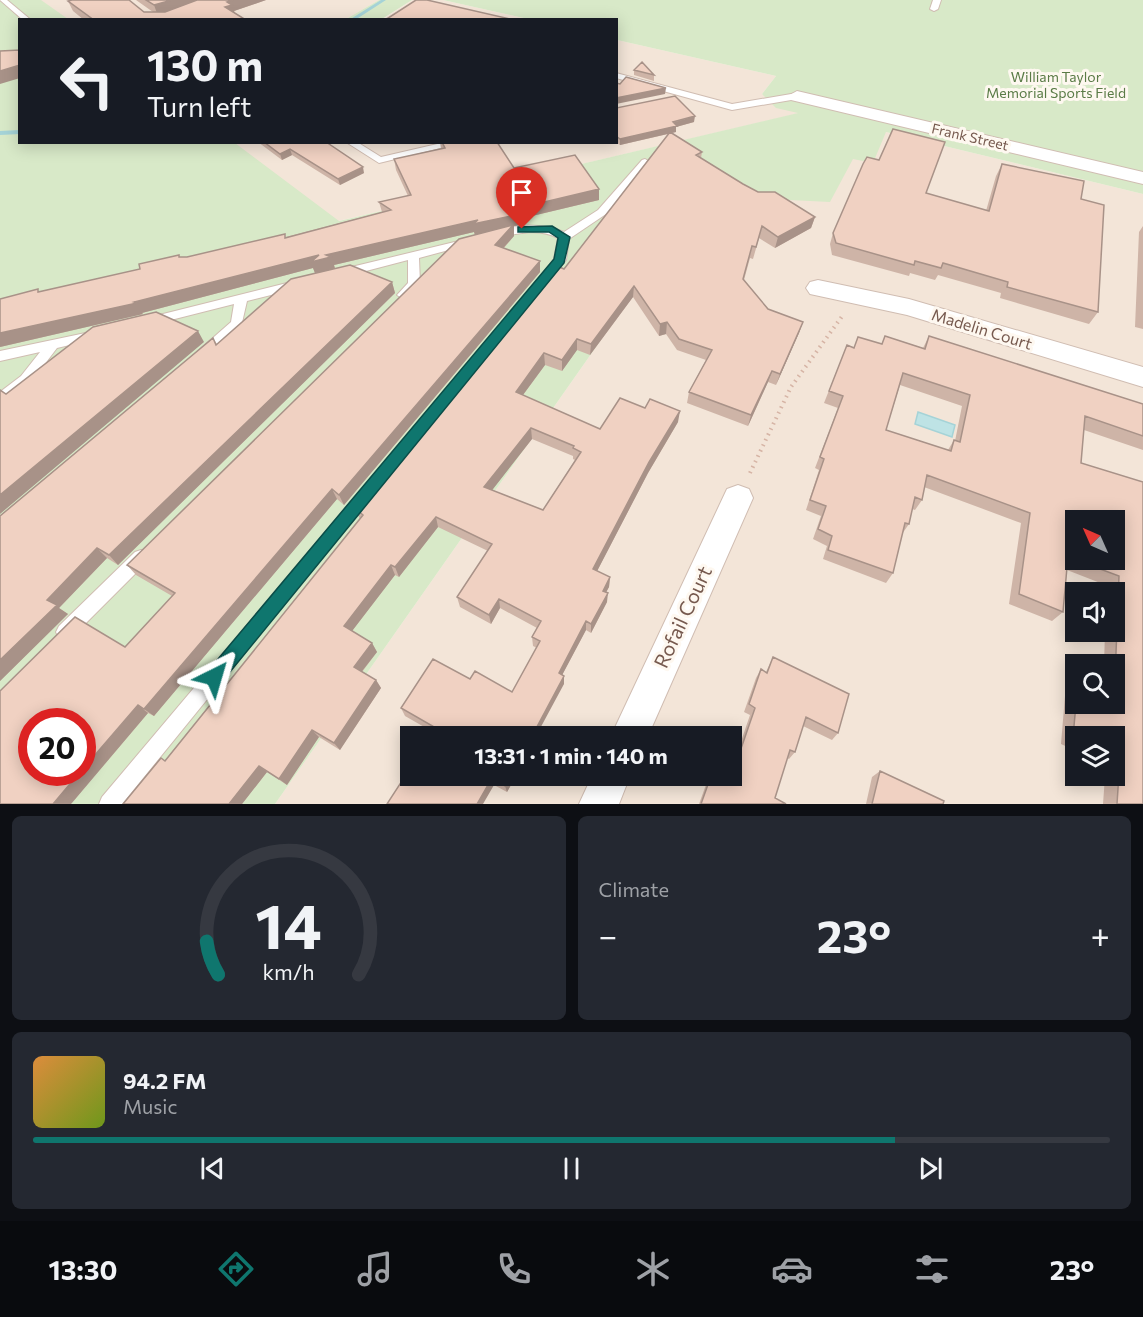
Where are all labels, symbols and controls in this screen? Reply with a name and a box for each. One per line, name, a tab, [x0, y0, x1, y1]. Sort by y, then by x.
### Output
text: 130 m	[147, 38, 263, 90]
icon: left	[48, 42, 126, 120]
park label: William Taylor Memorial Sports Field	[986, 68, 1126, 101]
text: Turn left	[147, 90, 251, 123]
street label: Frank Street	[930, 119, 1011, 154]
pin	[496, 167, 547, 229]
icon: arrive	[505, 176, 538, 209]
street label: Madelin Court	[930, 304, 1035, 353]
north arrow	[1065, 510, 1125, 570]
map controls	[1065, 510, 1125, 786]
street label: Rofail Court	[648, 562, 716, 671]
button: sound	[1065, 582, 1125, 642]
position arrow	[182, 645, 246, 709]
button: search	[1065, 654, 1125, 714]
speed limit sign: 20	[18, 708, 96, 786]
button: layers	[1065, 726, 1125, 786]
text: 13:31 · 1 min · 140 m	[474, 742, 668, 769]
text: Climate	[599, 877, 669, 901]
text: 14	[255, 886, 322, 962]
text: 23°	[817, 907, 891, 962]
text: −	[599, 914, 617, 955]
text: +	[1091, 914, 1110, 955]
text: km/h	[263, 958, 315, 984]
text: 94.2 FM	[123, 1067, 206, 1094]
text: Music	[123, 1094, 177, 1118]
icon: previous	[196, 1152, 229, 1185]
icon: pause	[555, 1152, 588, 1185]
icon: next	[914, 1152, 947, 1185]
icon: directions	[215, 1248, 257, 1290]
icon: music	[354, 1248, 396, 1290]
icon: phone	[493, 1248, 535, 1290]
icon: climate	[632, 1248, 674, 1290]
icon: car	[771, 1248, 813, 1290]
icon: filters	[911, 1248, 953, 1290]
text: 13:30	[49, 1253, 117, 1286]
text: 23°	[1050, 1253, 1094, 1286]

